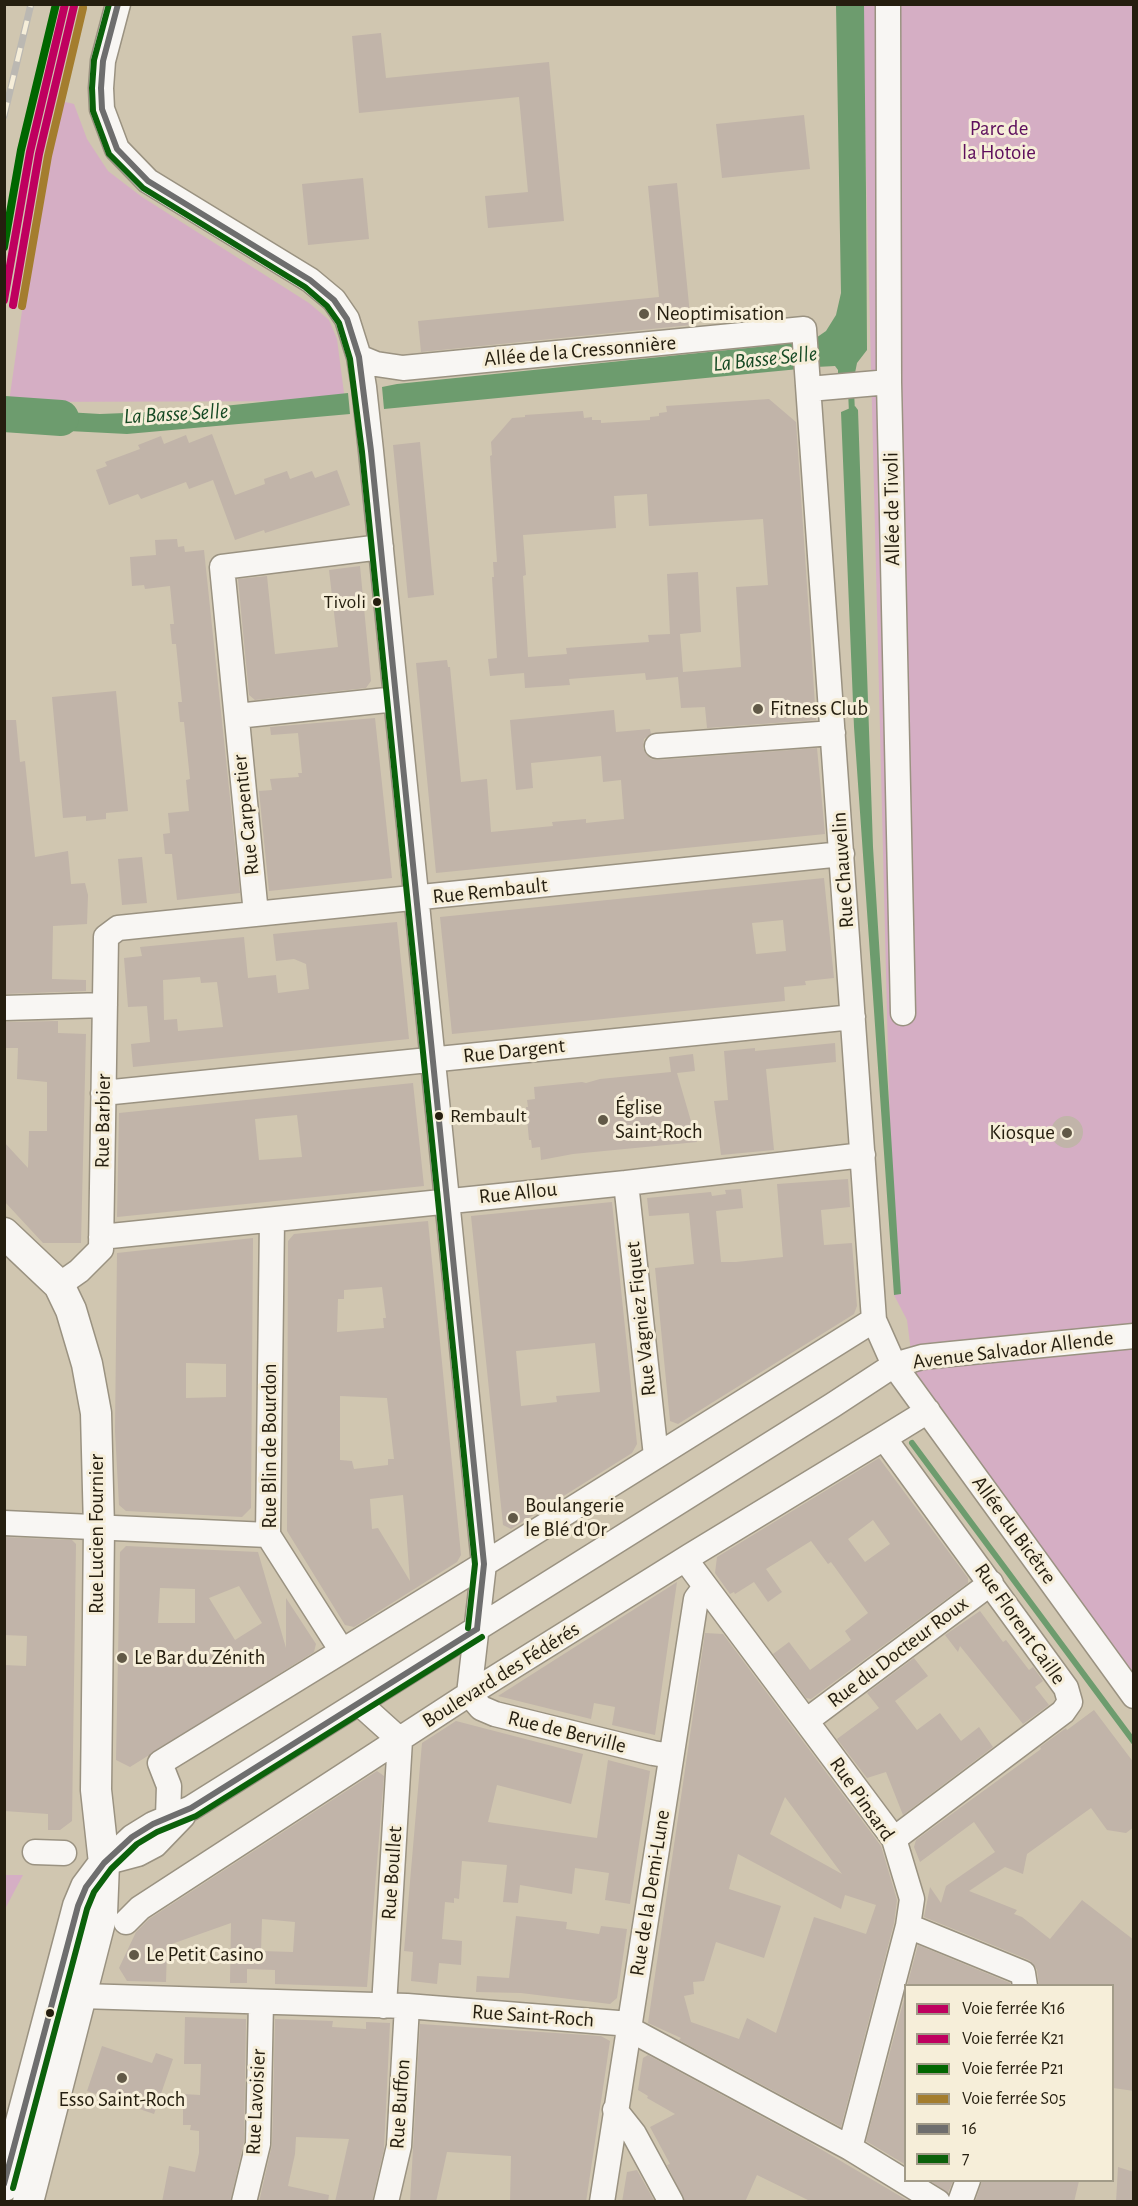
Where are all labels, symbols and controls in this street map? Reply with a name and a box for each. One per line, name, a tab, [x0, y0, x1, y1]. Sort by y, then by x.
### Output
park label: Parc de la Hotoie	[962, 116, 1036, 166]
place label: Neoptimisation	[656, 301, 784, 327]
marker: Neoptimisation	[637, 307, 651, 321]
street label: Allée de la Cressonnière	[483, 330, 677, 372]
water label: La Basse Selle	[712, 340, 818, 378]
water label: La Basse Selle	[123, 398, 229, 430]
street label: Allée de Tivoli	[878, 452, 906, 566]
place label: Tivoli	[324, 590, 366, 614]
marker: Tivoli	[371, 596, 383, 608]
place label: Fitness Club	[770, 696, 868, 722]
marker: Fitness Club	[751, 702, 765, 716]
street label: Rue Carpentier	[227, 753, 265, 877]
street label: Rue Chauvelin	[826, 811, 860, 929]
street label: Rue Rembault	[431, 872, 549, 910]
street label: Rue Dargent	[462, 1033, 566, 1069]
street label: Rue Barbier	[90, 1073, 116, 1169]
place label: Église Saint-Roch	[615, 1095, 703, 1145]
place label: Rembault	[450, 1104, 527, 1128]
marker: Rembault	[433, 1110, 445, 1122]
marker: Église Saint-Roch	[596, 1113, 610, 1127]
place label: Kiosque	[989, 1120, 1055, 1146]
marker: Kiosque	[1060, 1126, 1074, 1140]
street label: Rue Allou	[478, 1176, 558, 1210]
street label: Rue Vagniez Fiquet	[620, 1240, 662, 1398]
street label: Avenue Salvador Allende	[911, 1325, 1115, 1375]
street label: Rue Blin de Bourdon	[257, 1363, 283, 1529]
street label: Rue Lucien Fournier	[84, 1454, 110, 1614]
street label: Allée du Bicêtre	[966, 1471, 1062, 1589]
place label: Boulangerie le Blé d'Or	[525, 1493, 624, 1543]
marker: Boulangerie le Blé d'Or	[506, 1511, 520, 1525]
street label: Rue Florent Caille	[969, 1558, 1071, 1690]
street label: Rue du Docteur Roux	[823, 1591, 973, 1713]
street label: Boulevard des Fédérés	[418, 1616, 584, 1734]
place label: Le Bar du Zénith	[134, 1645, 265, 1671]
marker: Le Bar du Zénith	[115, 1651, 129, 1665]
street label: Rue de Berville	[505, 1705, 629, 1759]
street label: Rue Pinsard	[824, 1752, 900, 1846]
street label: Rue de la Demi-Lune	[624, 1808, 676, 1978]
street label: Rue Boullet	[376, 1825, 408, 1921]
place label: Le Petit Casino	[146, 1942, 264, 1968]
marker: Le Petit Casino	[127, 1948, 141, 1962]
legend	[904, 1984, 1114, 2182]
street label: Rue Saint-Roch	[471, 1999, 595, 2033]
text: Voie ferrée K16	[962, 2000, 1065, 2018]
unlabelled marker	[44, 2007, 56, 2019]
text: Voie ferrée K21	[962, 2030, 1065, 2048]
street label: Rue Lavoisier	[241, 2048, 271, 2156]
street label: Rue Buffon	[384, 2058, 416, 2150]
text: Voie ferrée P21	[962, 2060, 1064, 2078]
marker: Esso Saint-Roch	[115, 2071, 129, 2085]
place label: Esso Saint-Roch	[59, 2087, 185, 2113]
text: Voie ferrée S05	[962, 2090, 1066, 2108]
text: 16	[962, 2120, 977, 2138]
text: 7	[962, 2150, 970, 2168]

